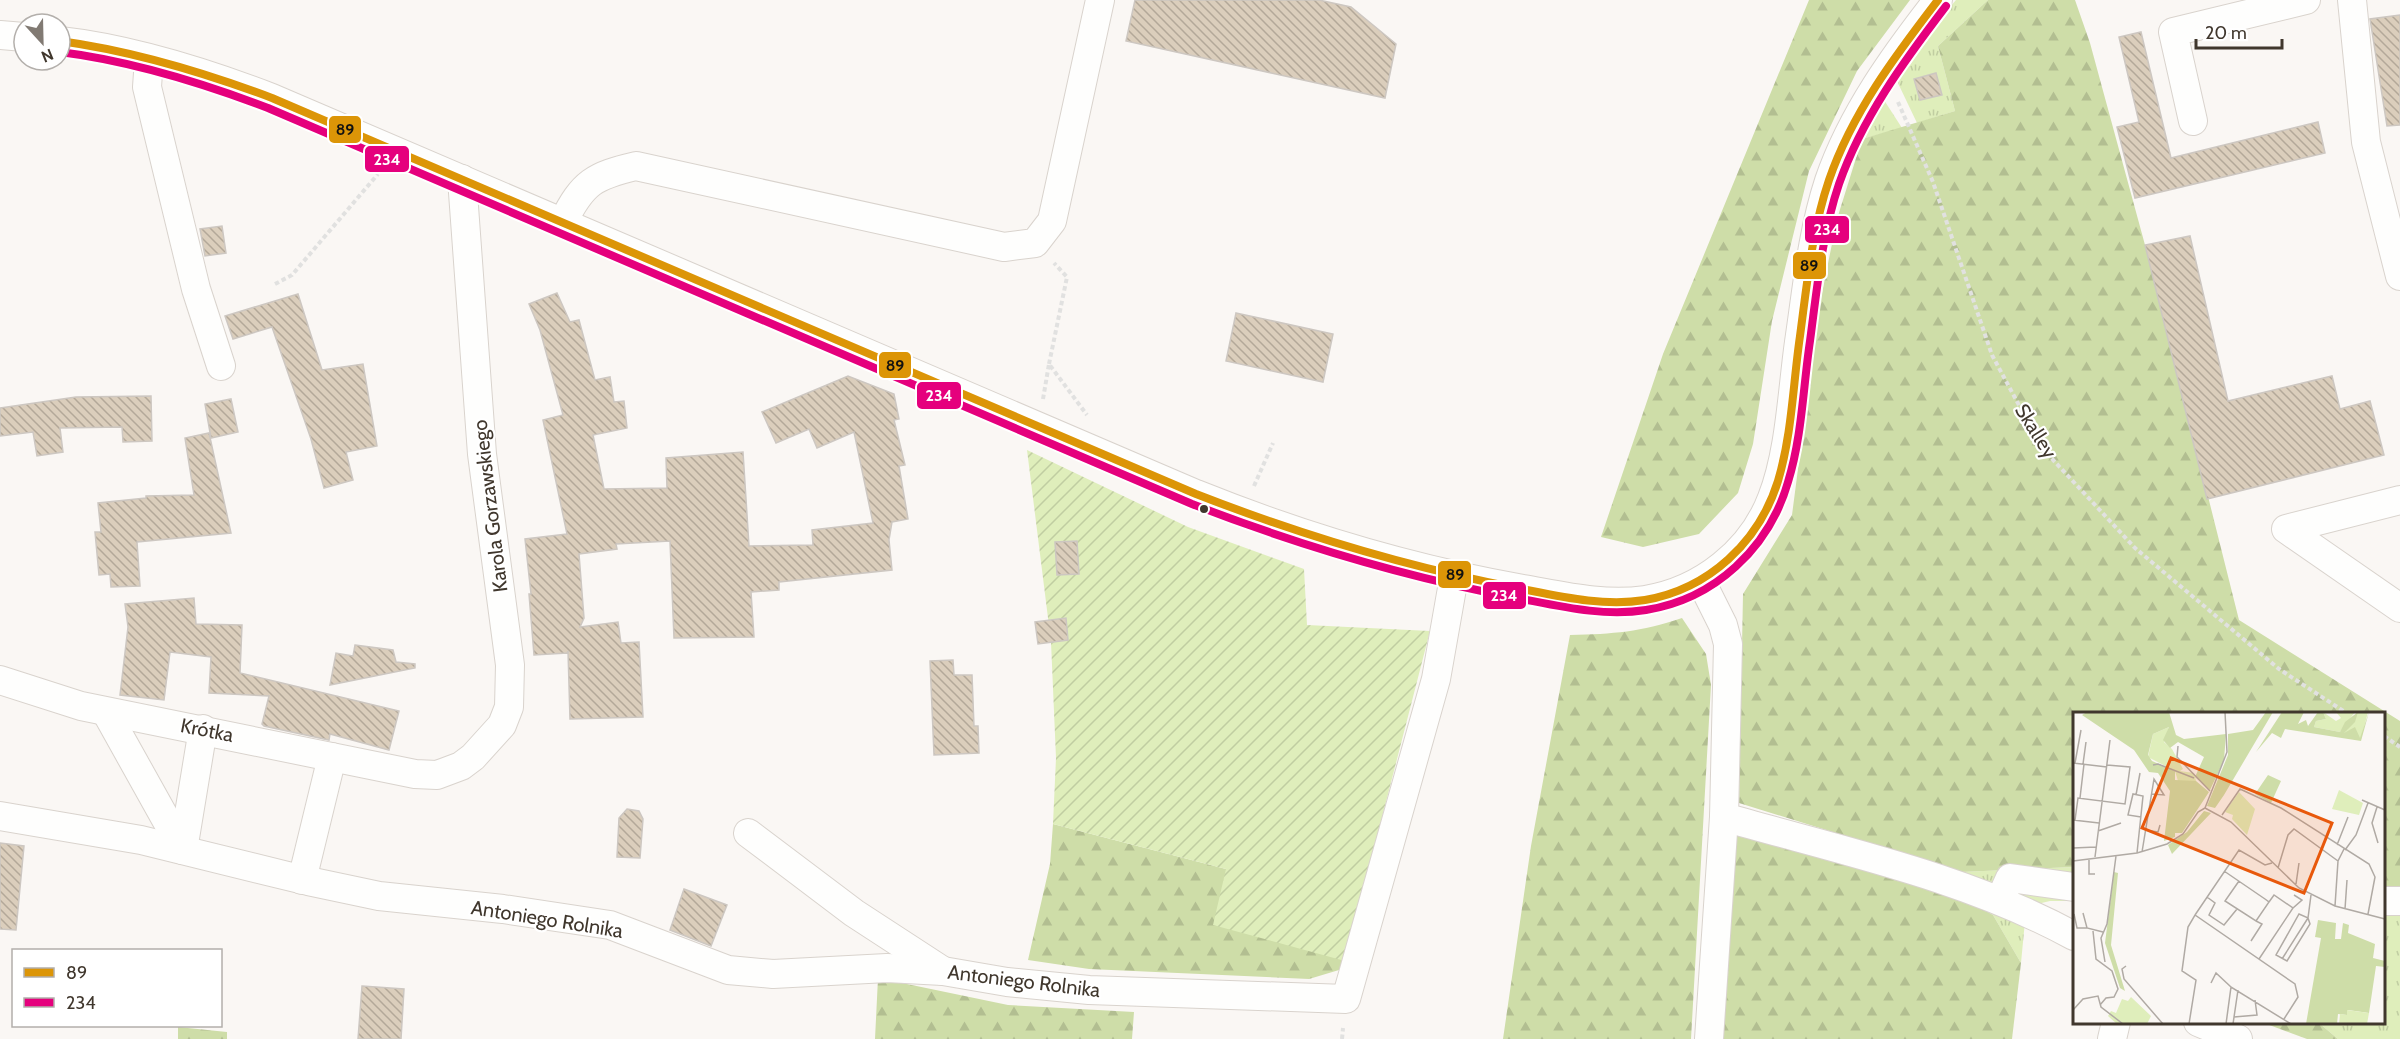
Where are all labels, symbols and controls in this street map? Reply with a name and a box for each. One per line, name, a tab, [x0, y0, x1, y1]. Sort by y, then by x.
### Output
north arrow	[12, 12, 72, 72]
scale bar	[2196, 12, 2282, 50]
text: 20 m	[2205, 22, 2247, 44]
text: N	[39, 45, 56, 66]
line badge: 89	[328, 115, 362, 144]
text: 89	[336, 120, 354, 139]
line badge: 234	[364, 145, 410, 173]
text: 234	[373, 150, 401, 169]
line badge: 234	[1804, 215, 1850, 244]
text: 234	[1813, 220, 1841, 239]
line badge: 89	[1792, 251, 1827, 280]
text: 89	[1800, 256, 1818, 275]
line badge: 89	[878, 351, 912, 379]
text: 89	[886, 356, 904, 375]
line badge: 234	[916, 381, 962, 410]
text: 234	[925, 386, 953, 405]
street label: Skalley	[2010, 399, 2062, 463]
street label: Karola Gorzawskiego	[468, 418, 512, 594]
unlabelled marker	[1198, 503, 1210, 515]
line badge: 89	[1437, 560, 1472, 589]
text: 89	[1446, 565, 1464, 584]
line badge: 234	[1482, 581, 1527, 610]
text: 234	[1490, 586, 1518, 605]
inset map	[2073, 712, 2385, 1024]
street label: Krótka	[178, 713, 236, 747]
street label: Antoniego Rolnika	[469, 895, 625, 943]
legend	[12, 949, 222, 1027]
street label: Antoniego Rolnika	[946, 960, 1102, 1002]
text: 89	[66, 962, 87, 984]
text: 234	[66, 992, 96, 1014]

